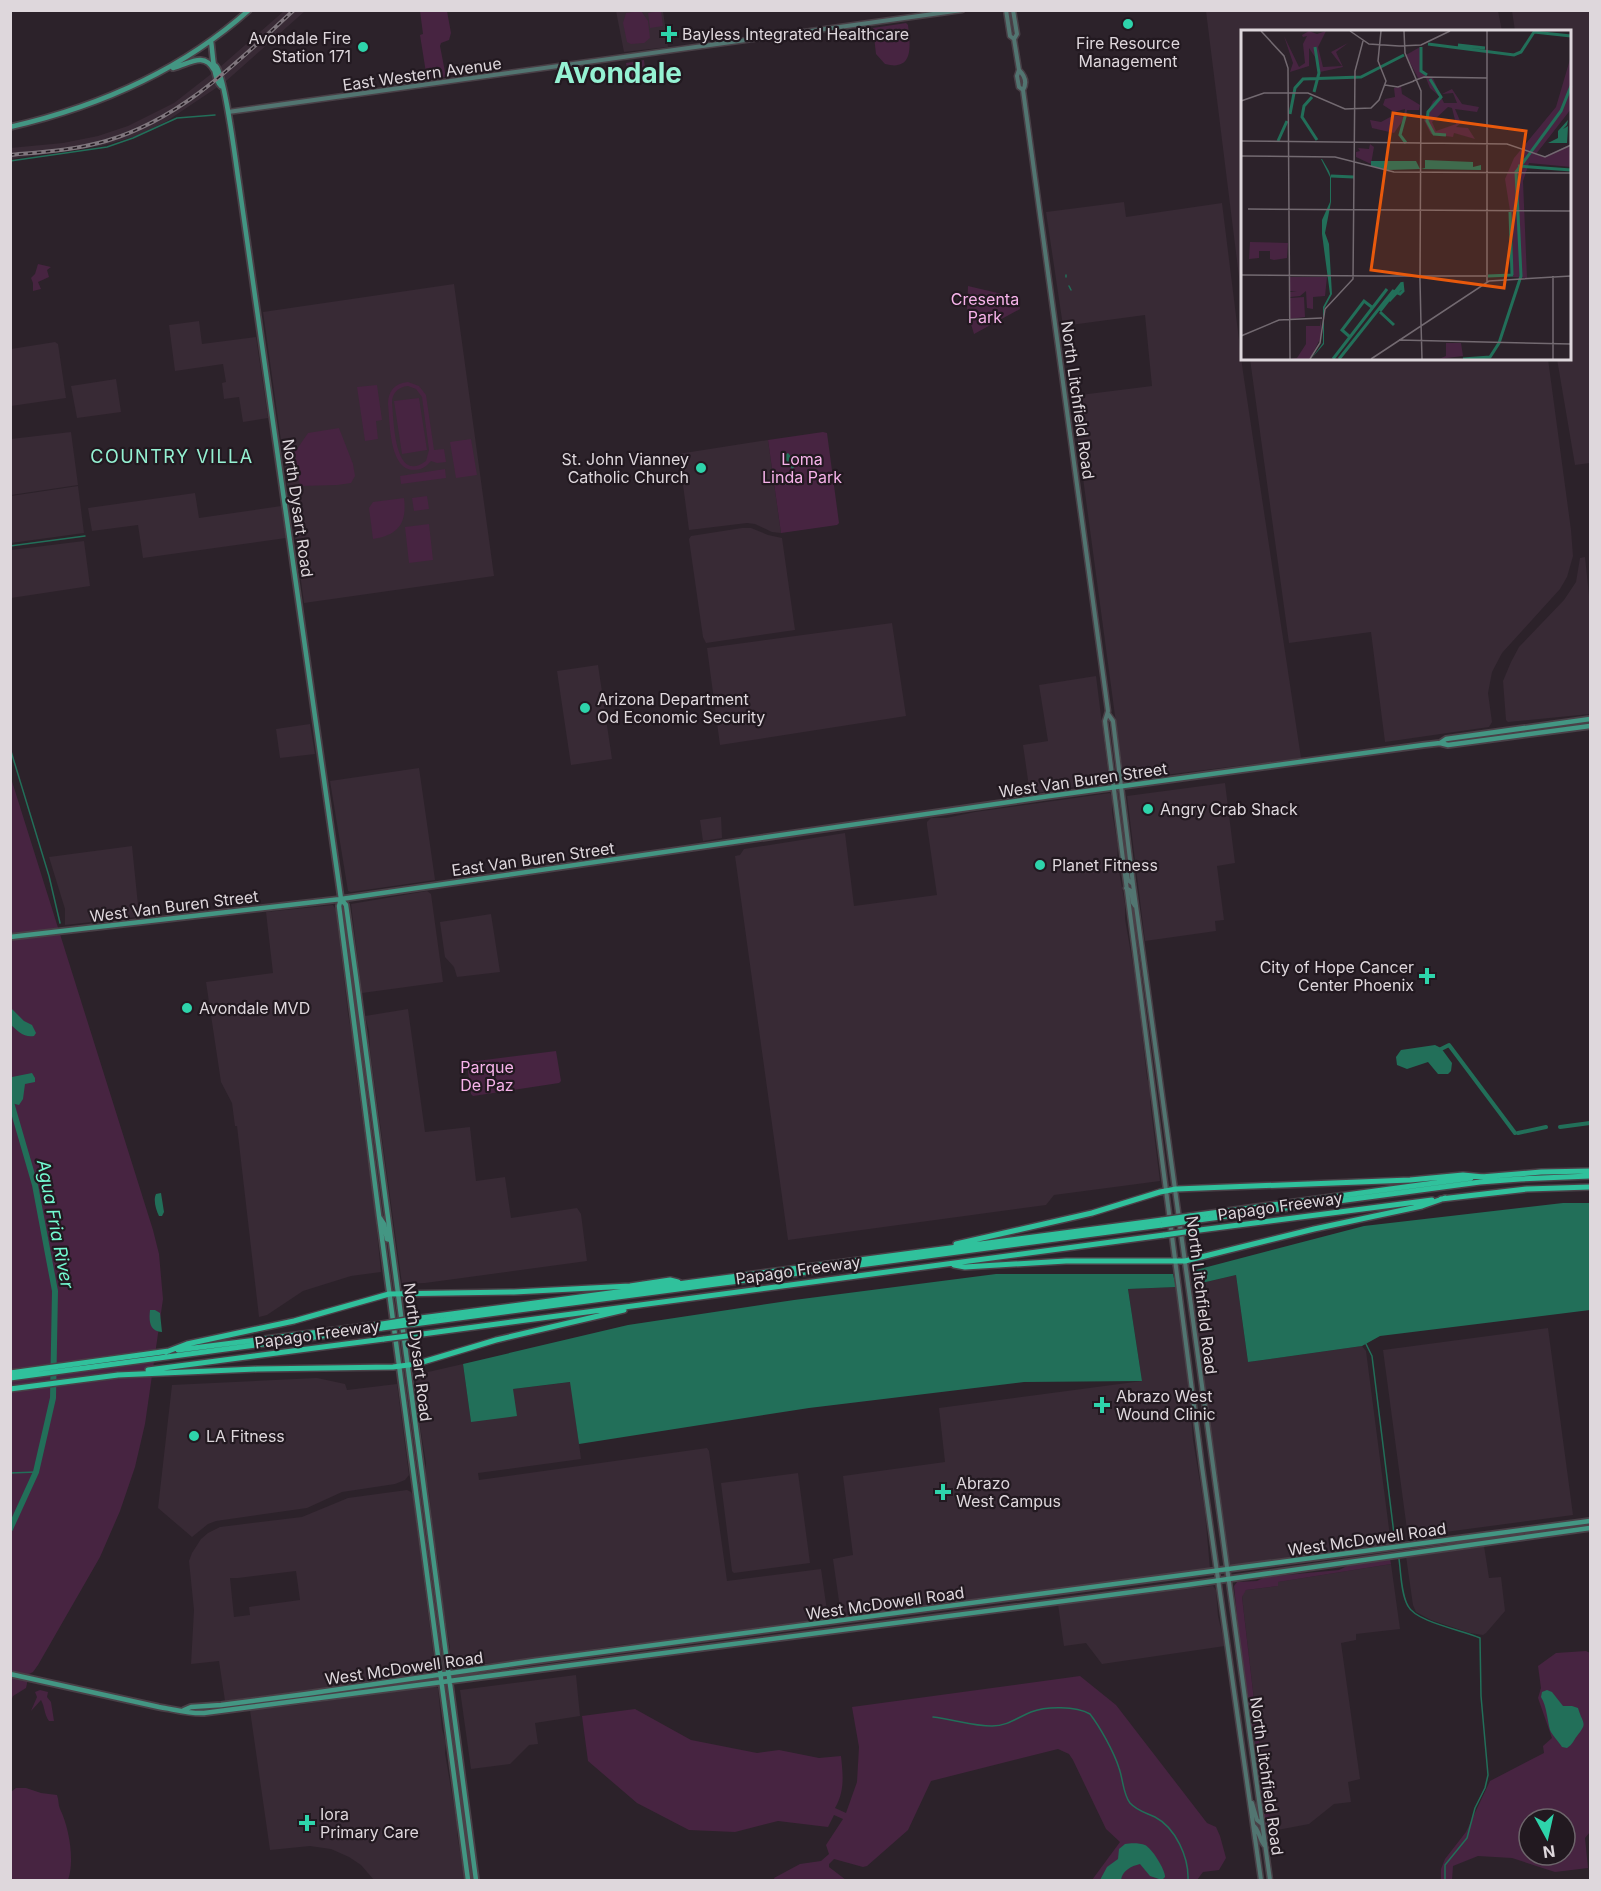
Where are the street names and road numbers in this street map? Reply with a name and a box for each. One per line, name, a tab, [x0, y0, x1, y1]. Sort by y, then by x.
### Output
street label: East Western Avenue	[341, 53, 503, 95]
street label: North Litchfield Road	[1057, 320, 1099, 480]
street label: North Dysart Road	[278, 437, 318, 579]
street label: West Van Buren Street	[998, 758, 1168, 802]
street label: East Van Buren Street	[450, 838, 616, 880]
street label: West Van Buren Street	[89, 886, 259, 926]
street label: Papago Freeway	[1216, 1187, 1344, 1225]
street label: North Litchfield Road	[1182, 1215, 1222, 1375]
street label: Papago Freeway	[734, 1251, 862, 1289]
street label: North Dysart Road	[400, 1281, 436, 1423]
street label: Papago Freeway	[253, 1315, 381, 1353]
street label: West McDowell Road	[1286, 1518, 1448, 1560]
street label: West McDowell Road	[804, 1582, 966, 1624]
street label: West McDowell Road	[323, 1647, 485, 1689]
street label: North Litchfield Road	[1246, 1696, 1288, 1856]

